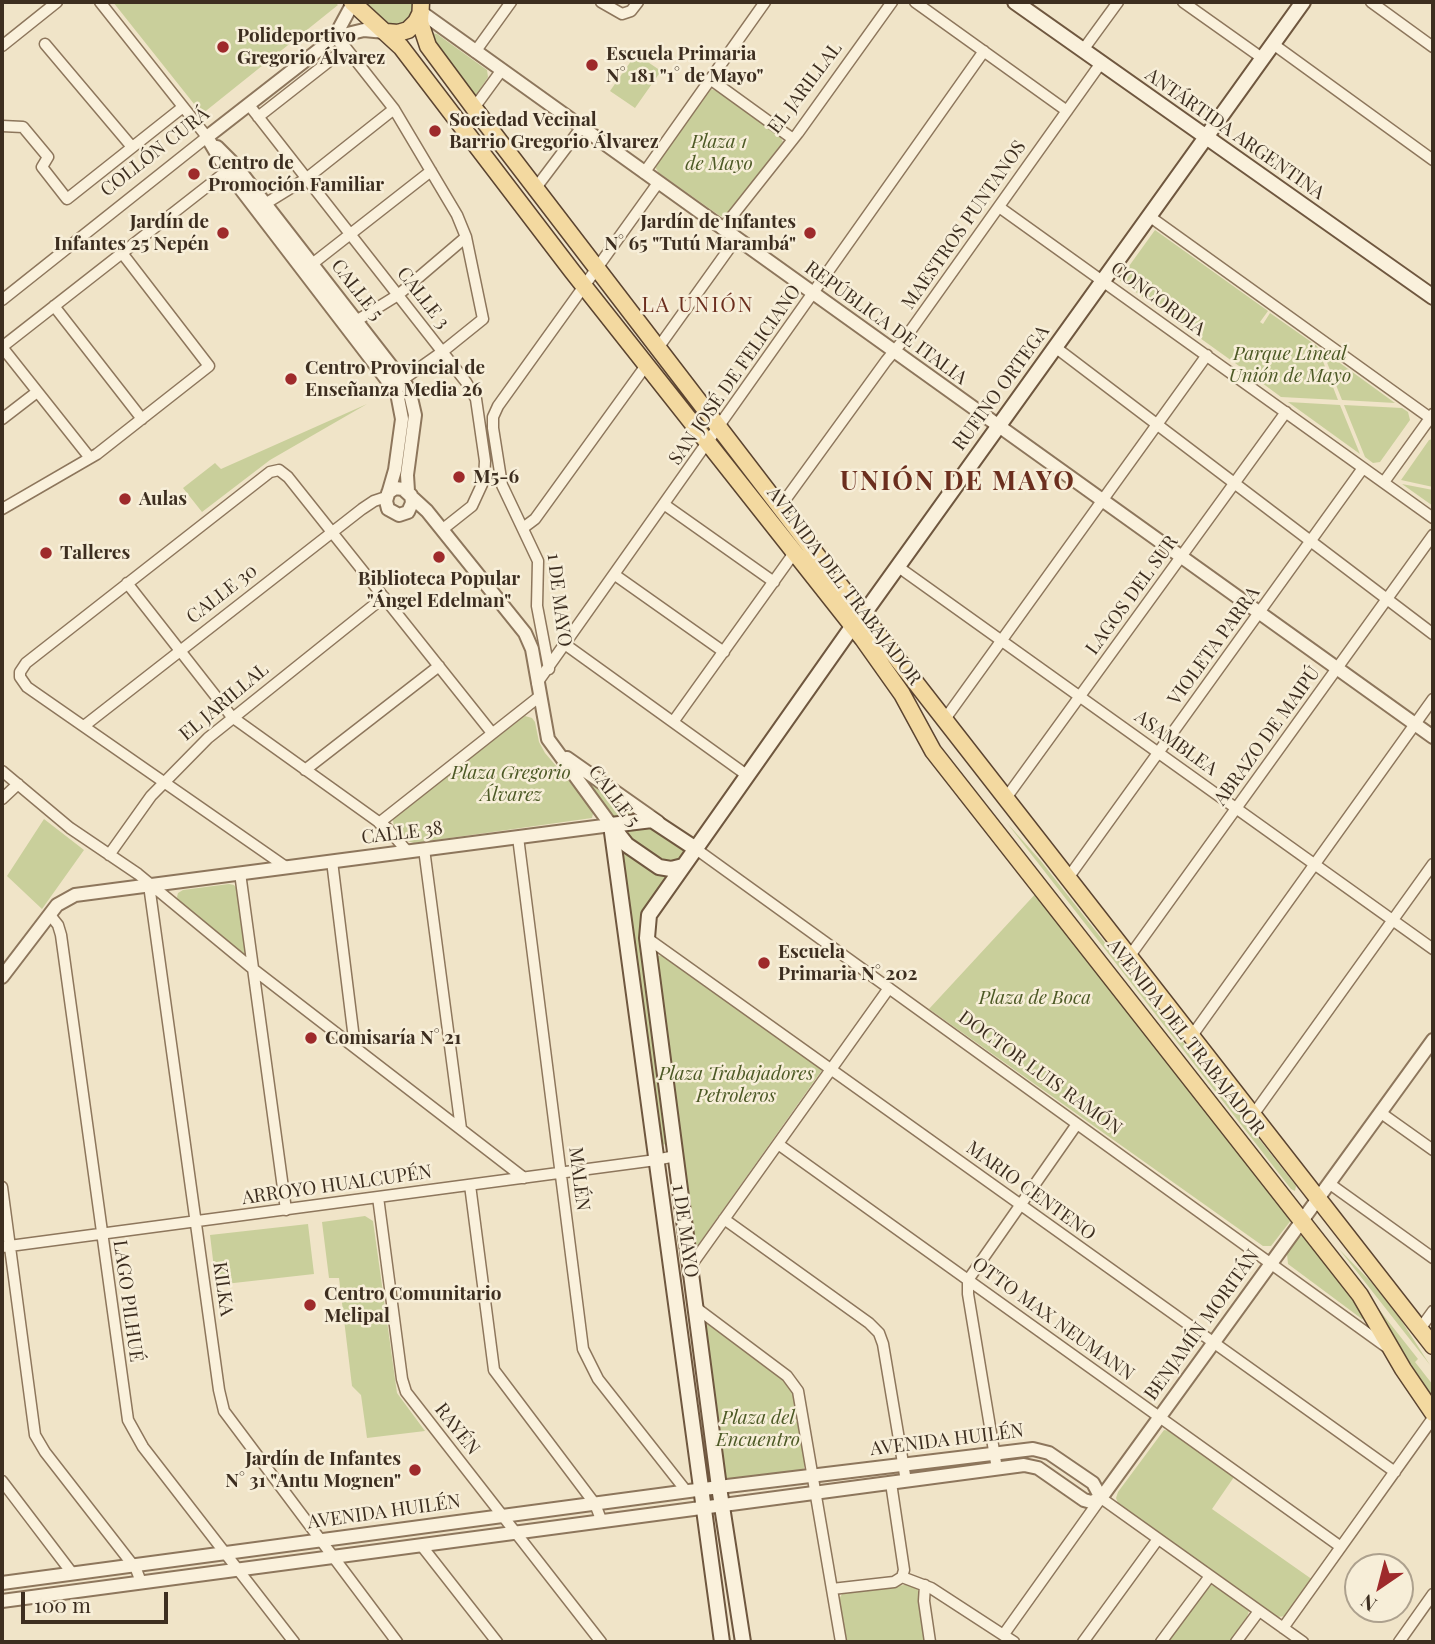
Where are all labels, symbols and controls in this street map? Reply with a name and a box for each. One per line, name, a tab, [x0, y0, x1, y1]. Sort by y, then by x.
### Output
place label: Polideportivo Gregorio Álvarez	[237, 25, 385, 69]
street label: EL JARILLAL	[763, 38, 847, 138]
marker: Polideportivo Gregorio Álvarez	[215, 39, 231, 55]
place label: Escuela Primaria N° 181 "1° de Mayo"	[606, 43, 764, 87]
marker: Escuela Primaria N° 181 "1° de Mayo"	[584, 57, 600, 73]
street label: ANTÁRTIDA ARGENTINA	[1141, 63, 1329, 205]
street label: COLLÓN CURÁ	[96, 102, 214, 202]
place label: Sociedad Vecinal Barrio Gregorio Álvarez	[449, 109, 659, 153]
marker: Sociedad Vecinal Barrio Gregorio Álvarez	[427, 123, 443, 139]
park label: Plaza 1 de Mayo	[685, 131, 753, 175]
street label: MAESTROS PUNTANOS	[897, 136, 1031, 314]
place label: Centro de Promoción Familiar	[208, 152, 384, 196]
marker: Centro de Promoción Familiar	[186, 166, 202, 182]
place label: Jardín de Infantes 25 Nepén	[54, 211, 209, 255]
place label: Jardín de Infantes N° 65 "Tutú Marambá"	[604, 211, 796, 255]
marker: Jardín de Infantes 25 Nepén	[215, 225, 231, 241]
marker: Jardín de Infantes N° 65 "Tutú Marambá"	[802, 225, 818, 241]
street label: CALLE 5	[326, 255, 388, 325]
street label: REPÚBLICA DE ITALIA	[800, 256, 972, 390]
street label: CONCORDIA	[1106, 257, 1210, 341]
street label: CALLE 3	[392, 263, 454, 333]
street label: SAN JOSÉ DE FELICIANO	[664, 281, 806, 469]
district label: LA UNIÓN	[642, 292, 754, 318]
street label: RUFINO ORTEGA	[948, 321, 1054, 455]
park label: Parque Lineal Unión de Mayo	[1229, 343, 1351, 387]
place label: Centro Provincial de Enseñanza Media 26	[305, 357, 485, 401]
marker: Centro Provincial de Enseñanza Media 26	[283, 371, 299, 387]
place label: M5-6	[473, 466, 519, 488]
district label: UNIÓN DE MAYO	[842, 466, 1074, 498]
marker: M5-6	[451, 469, 467, 485]
street label: AVENIDA DEL TRABAJADOR	[762, 482, 926, 690]
place label: Aulas	[139, 488, 187, 510]
marker: Aulas	[117, 491, 133, 507]
street label: LAGOS DEL SUR	[1081, 531, 1183, 659]
place label: Talleres	[60, 542, 130, 564]
marker: Talleres	[38, 545, 54, 561]
marker: Biblioteca Popular "Ángel Edelman"	[431, 549, 447, 565]
street label: 1 DE MAYO	[542, 552, 576, 648]
street label: CALLE 30	[182, 559, 262, 629]
place label: Biblioteca Popular "Ángel Edelman"	[358, 568, 520, 612]
street label: VIOLETA PARRA	[1163, 582, 1265, 710]
street label: EL JARILLAL	[175, 658, 273, 746]
street label: ABRAZO DE MAIPÚ	[1209, 662, 1325, 810]
street label: ASAMBLEA	[1130, 705, 1222, 781]
street label: CALLE 5	[583, 761, 645, 831]
park label: Plaza Gregorio Álvarez	[451, 762, 571, 806]
street label: CALLE 38	[360, 817, 444, 849]
street label: AVENIDA DEL TRABAJADOR	[1102, 934, 1270, 1140]
place label: Escuela Primaria N° 202	[778, 941, 917, 985]
marker: Escuela Primaria N° 202	[756, 955, 772, 971]
park label: Plaza de Boca	[979, 987, 1091, 1009]
street label: DOCTOR LUIS RAMÓN	[954, 1006, 1126, 1140]
place label: Comisaría N° 21	[325, 1027, 461, 1049]
marker: Comisaría N° 21	[303, 1030, 319, 1046]
park label: Plaza Trabajadores Petroleros	[658, 1063, 814, 1107]
street label: MARIO CENTENO	[962, 1136, 1100, 1246]
street label: MALÉN	[564, 1146, 594, 1212]
street label: ARROYO HUALCUPÉN	[241, 1160, 433, 1210]
street label: 1 DE MAYO	[667, 1183, 703, 1279]
street label: LAGO PILHUÉ	[108, 1239, 148, 1363]
street label: BENJAMÍN MORITÁN	[1140, 1245, 1264, 1405]
street label: OTTO MAX NEUMANN	[968, 1253, 1138, 1385]
street label: KILKA	[208, 1260, 238, 1318]
place label: Centro Comunitario Melipal	[324, 1283, 502, 1327]
marker: Centro Comunitario Melipal	[302, 1297, 318, 1313]
street label: RAYÉN	[430, 1399, 484, 1459]
park label: Plaza del Encuentro	[716, 1407, 800, 1451]
street label: AVENIDA HUILÉN	[869, 1419, 1025, 1461]
place label: Jardín de Infantes N° 31 "Antu Mognen"	[225, 1448, 401, 1492]
marker: Jardín de Infantes N° 31 "Antu Mognen"	[407, 1462, 423, 1478]
street label: AVENIDA HUILÉN	[306, 1490, 462, 1534]
north arrow	[1344, 1553, 1414, 1623]
scale bar	[24, 1578, 172, 1622]
text: N	[1355, 1589, 1381, 1618]
text: 100 m	[34, 1590, 91, 1618]

